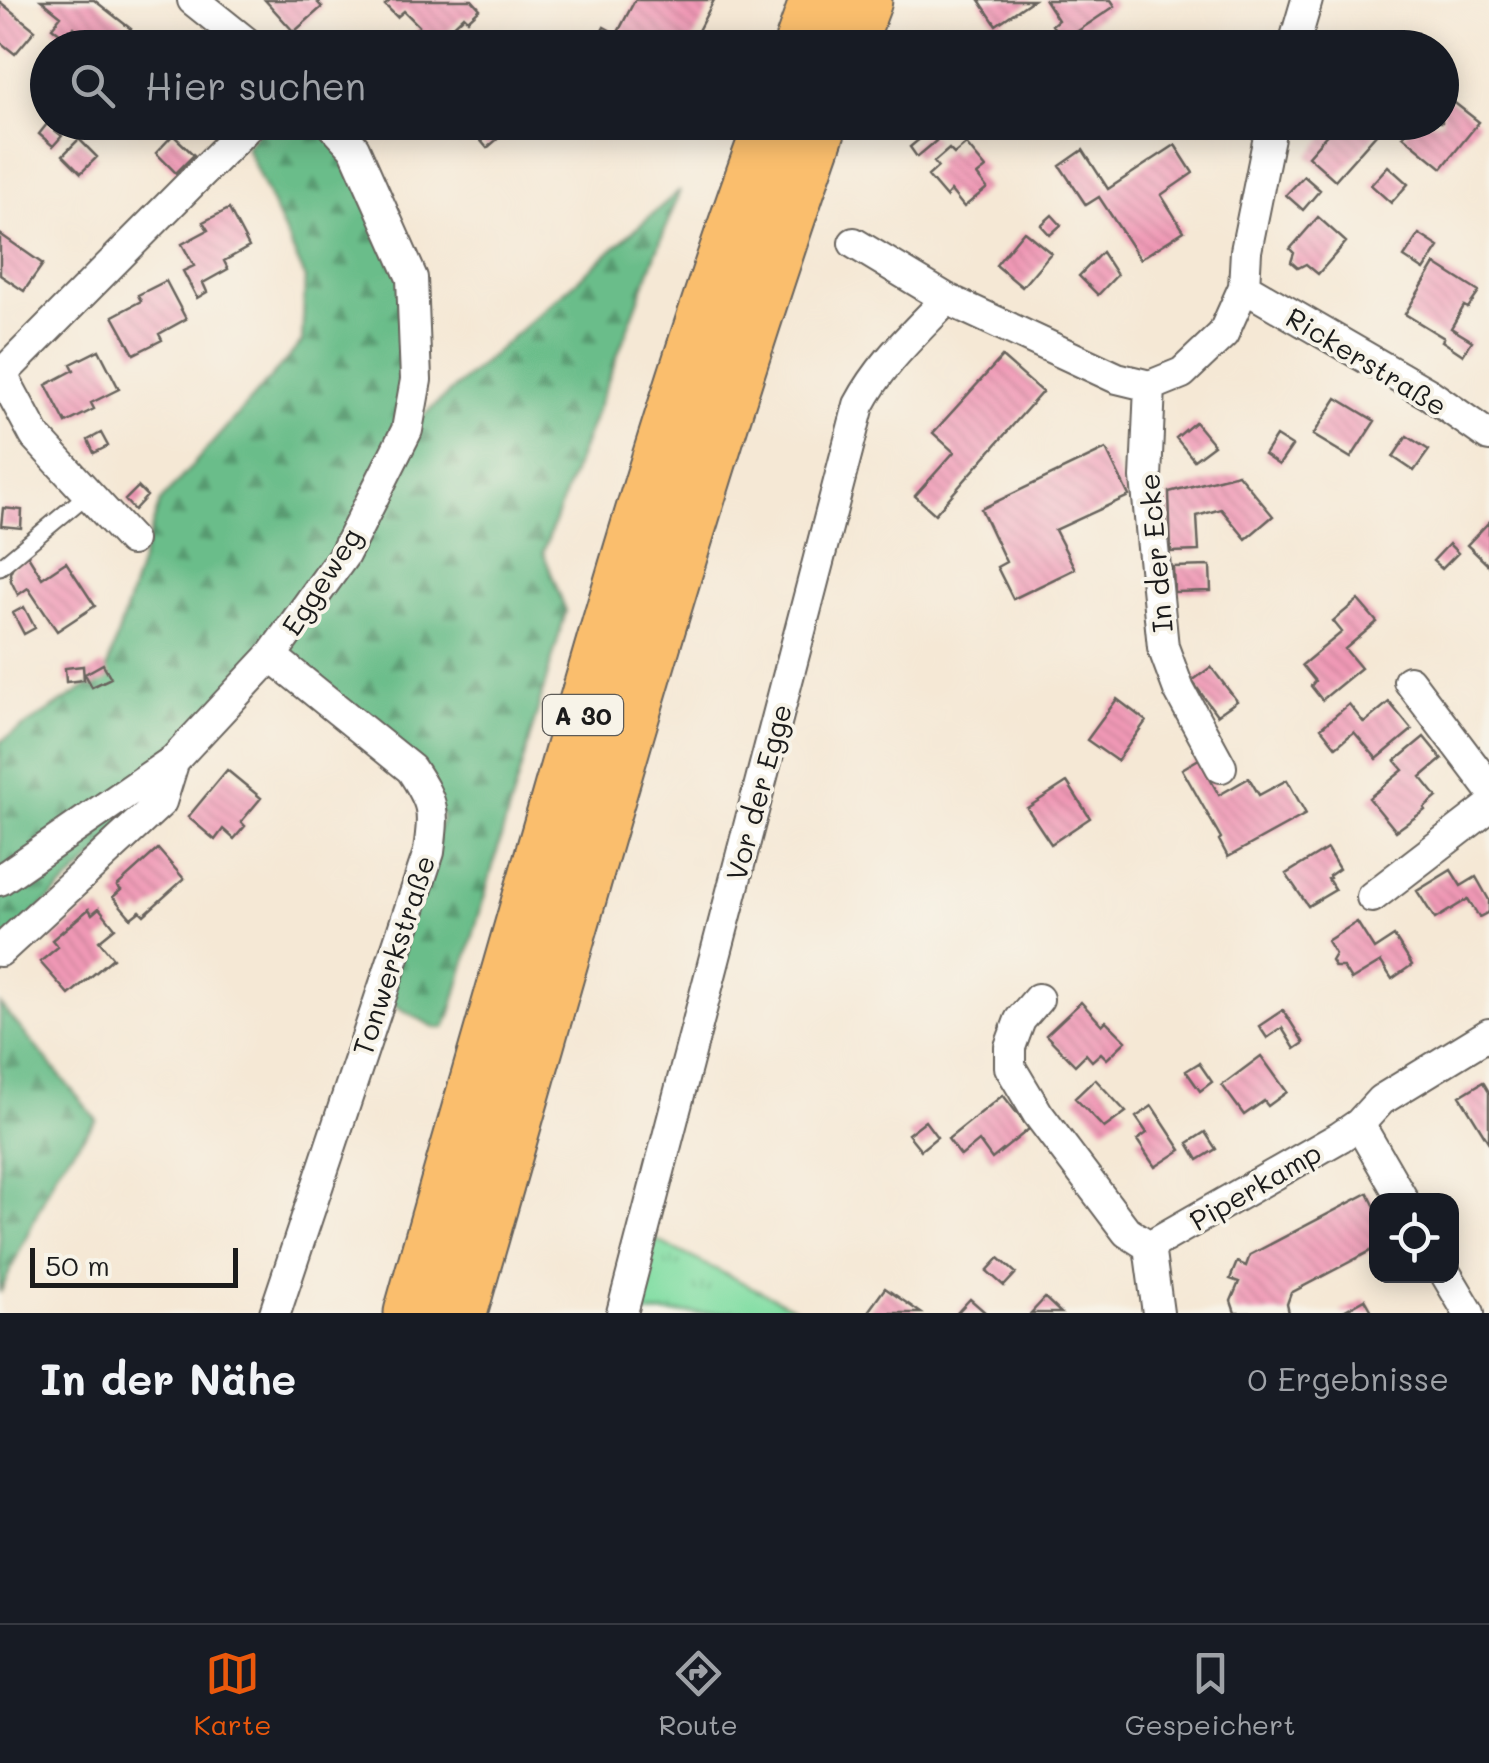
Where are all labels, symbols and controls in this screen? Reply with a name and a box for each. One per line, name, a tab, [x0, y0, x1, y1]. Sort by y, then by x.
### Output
search box	[30, 30, 1459, 140]
icon: search	[65, 58, 120, 113]
text: Hier suchen	[145, 60, 366, 110]
street label: Rickerstraße	[1280, 299, 1454, 423]
street label: In der Ecke	[1130, 472, 1180, 634]
street label: Eggeweg	[273, 520, 369, 642]
road number: A 30	[543, 695, 623, 735]
street label: Vor der Egge	[717, 700, 799, 884]
street label: Tonwerkstraße	[344, 850, 442, 1060]
street label: Piperkamp	[1183, 1134, 1327, 1238]
map controls	[1369, 1193, 1459, 1283]
button: locate	[1369, 1193, 1459, 1283]
scale bar	[30, 1243, 238, 1288]
text: 50 m	[45, 1247, 110, 1283]
text: In der Nähe	[40, 1351, 296, 1406]
text: 0 Ergebnisse	[1247, 1357, 1449, 1399]
tab: Karte	[193, 1646, 272, 1742]
tab: Route	[658, 1646, 738, 1742]
tab: Gespeichert	[1125, 1646, 1296, 1742]

